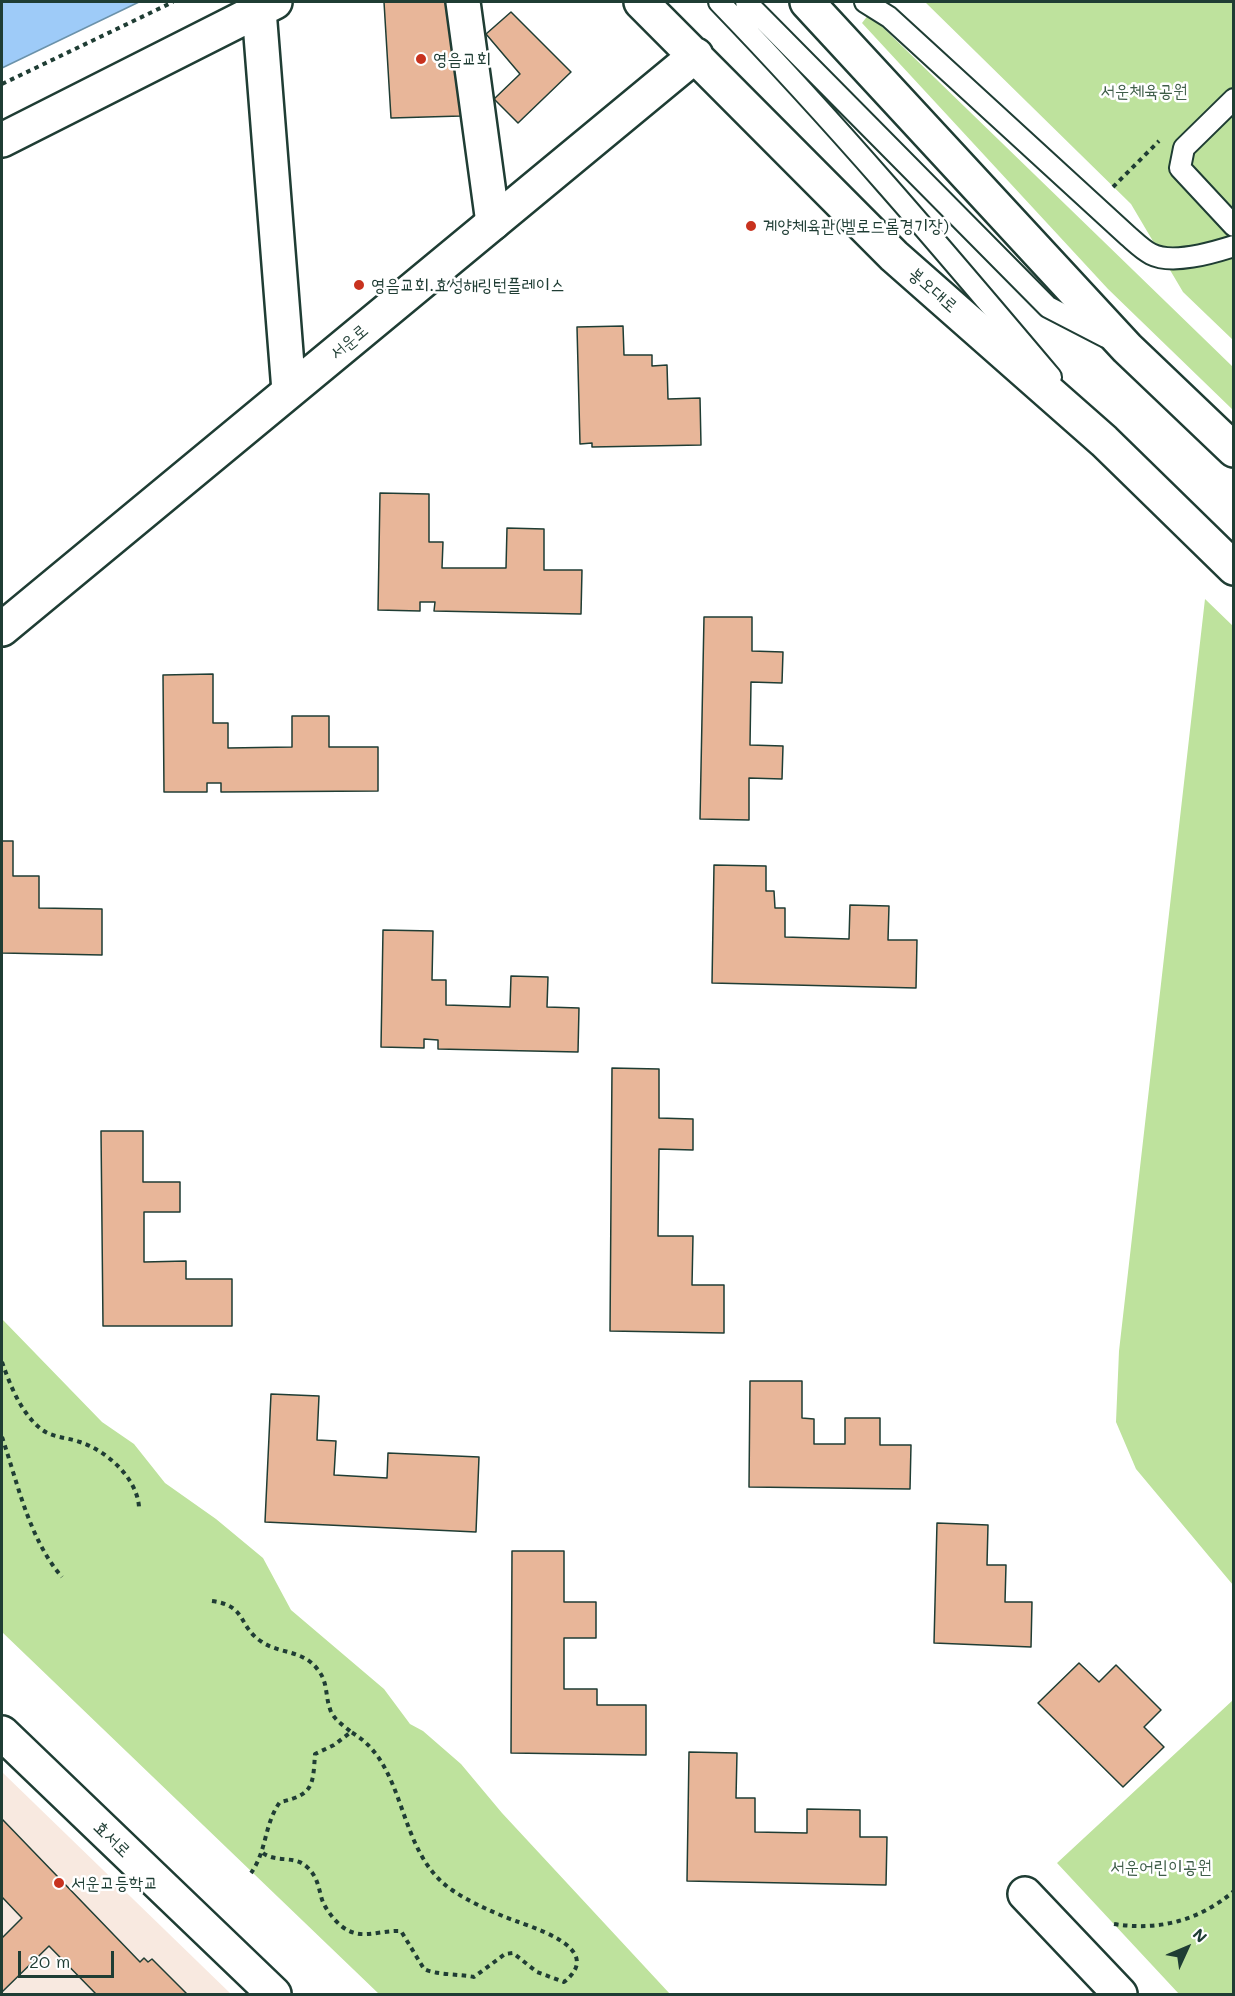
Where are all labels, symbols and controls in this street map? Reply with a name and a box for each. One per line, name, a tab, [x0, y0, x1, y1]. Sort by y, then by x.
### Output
place label: 영음교회	[433, 48, 491, 70]
marker: 영음교회	[414, 52, 428, 66]
park label: 서운체육공원	[1101, 80, 1187, 102]
place label: 계양체육관(벨로드롬경기장)	[763, 215, 949, 237]
marker: 계양체육관(벨로드롬경기장)	[744, 219, 758, 233]
street label: 봉오대로	[904, 263, 962, 317]
place label: 영음교회.효성해링턴플레이스	[371, 274, 565, 296]
marker: 영음교회.효성해링턴플레이스	[352, 278, 366, 292]
street label: 서운로	[325, 320, 373, 364]
street label: 효서로	[89, 1816, 135, 1862]
park label: 서운어린이공원	[1110, 1856, 1212, 1878]
place label: 서운고등학교	[71, 1872, 158, 1894]
marker: 서운고등학교	[52, 1876, 66, 1890]
north arrow	[1157, 1918, 1217, 1978]
text: N	[1189, 1923, 1212, 1947]
scale bar	[21, 1939, 117, 1977]
text: 20 m	[29, 1949, 70, 1973]

